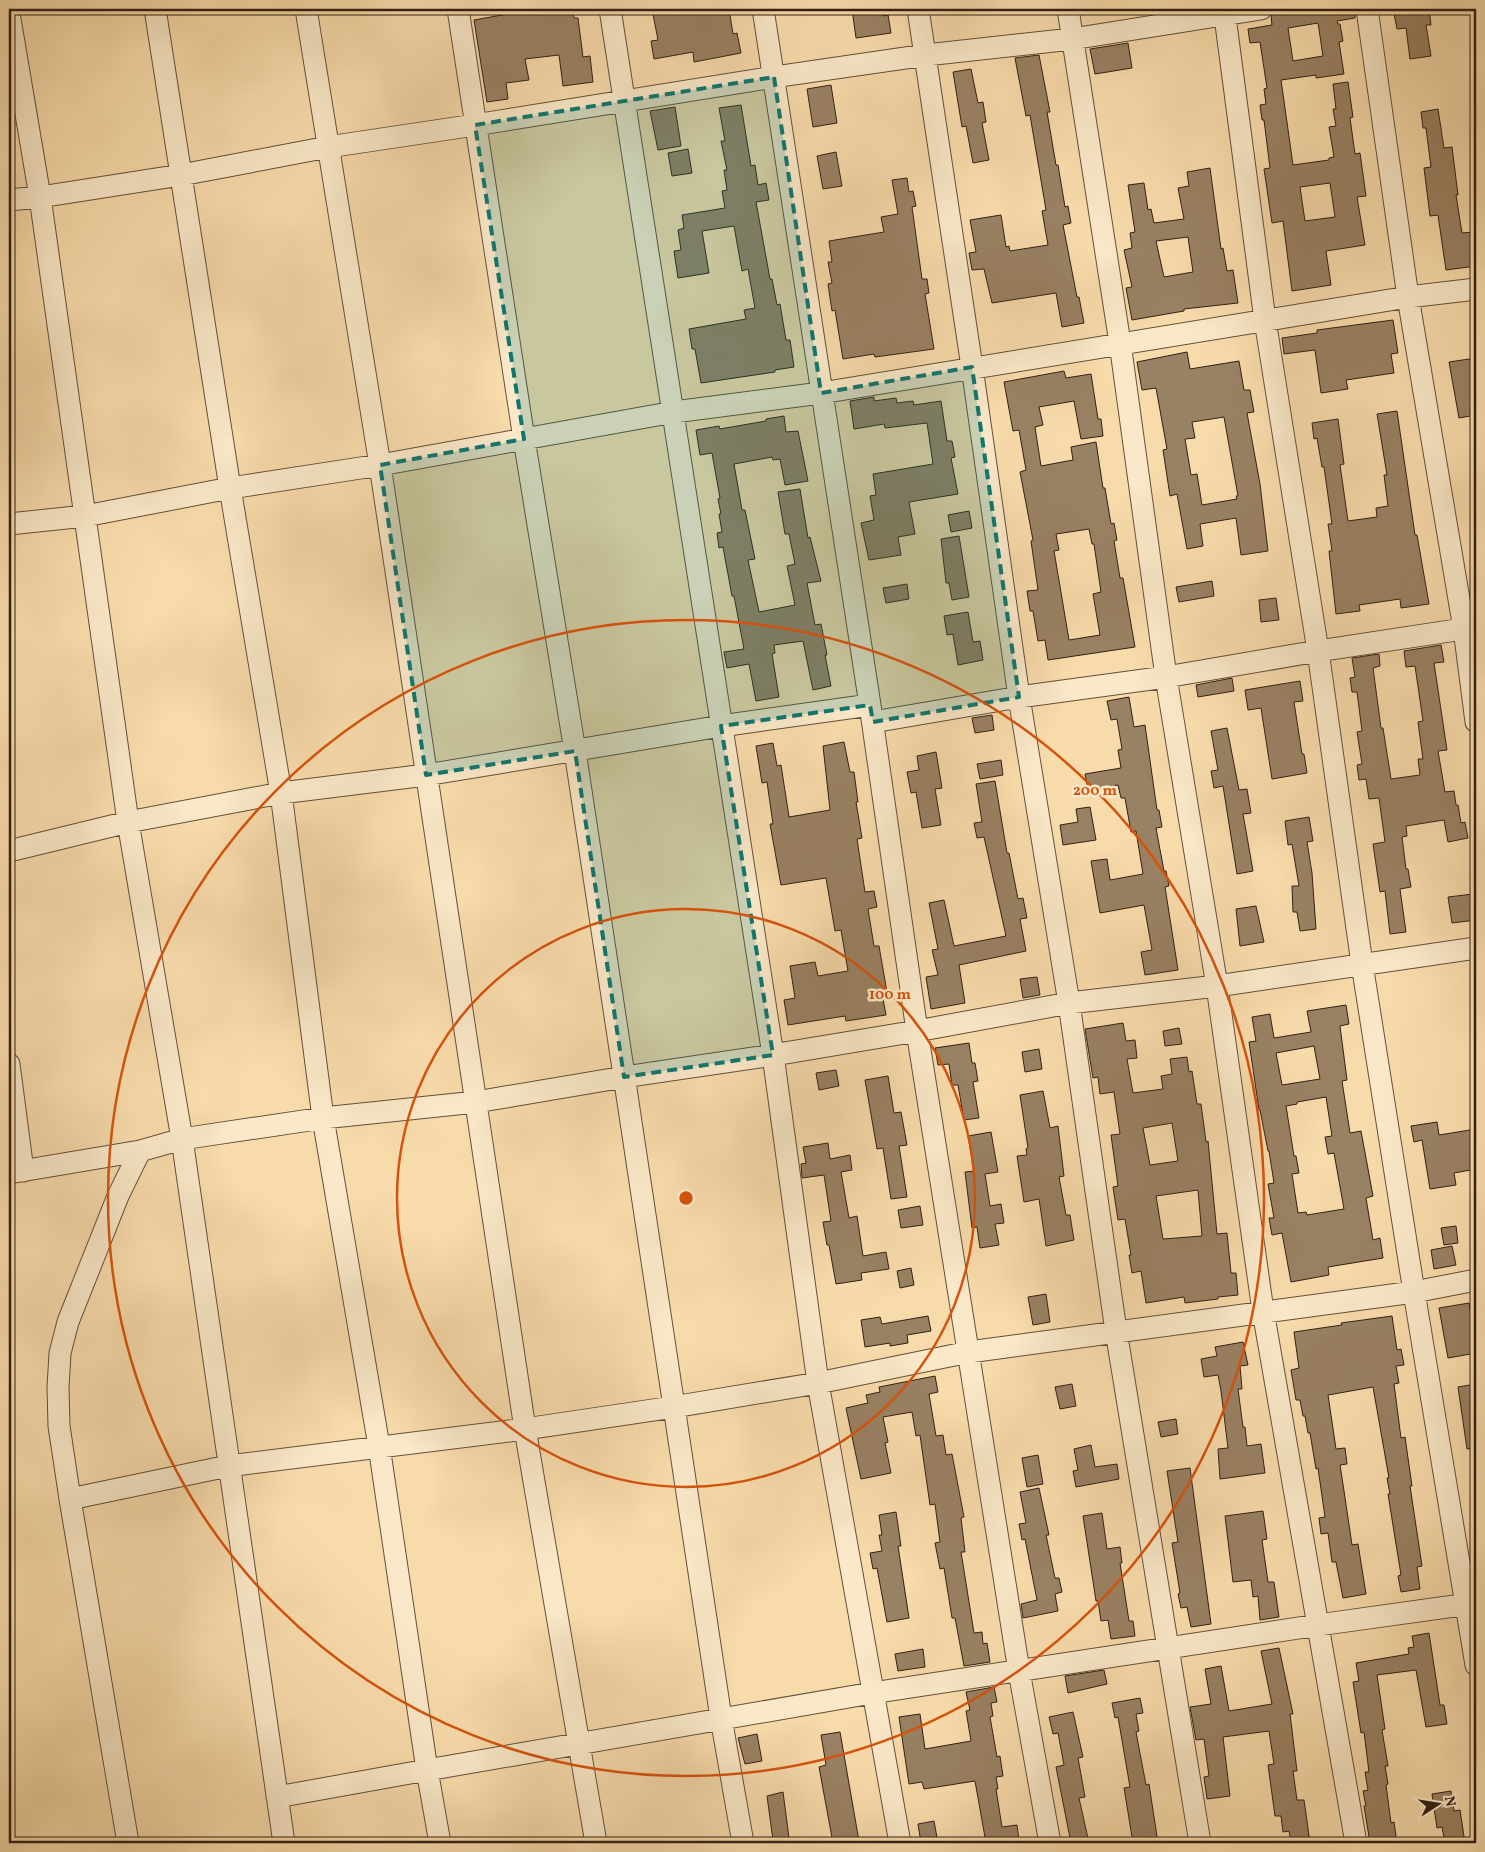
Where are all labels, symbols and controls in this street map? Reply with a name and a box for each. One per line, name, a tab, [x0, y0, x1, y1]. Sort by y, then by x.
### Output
text: 200 m	[1073, 781, 1117, 802]
text: 100 m	[869, 985, 912, 1006]
centre of rings	[677, 1189, 695, 1207]
north arrow	[1412, 1780, 1462, 1830]
text: N	[1439, 1795, 1460, 1809]

